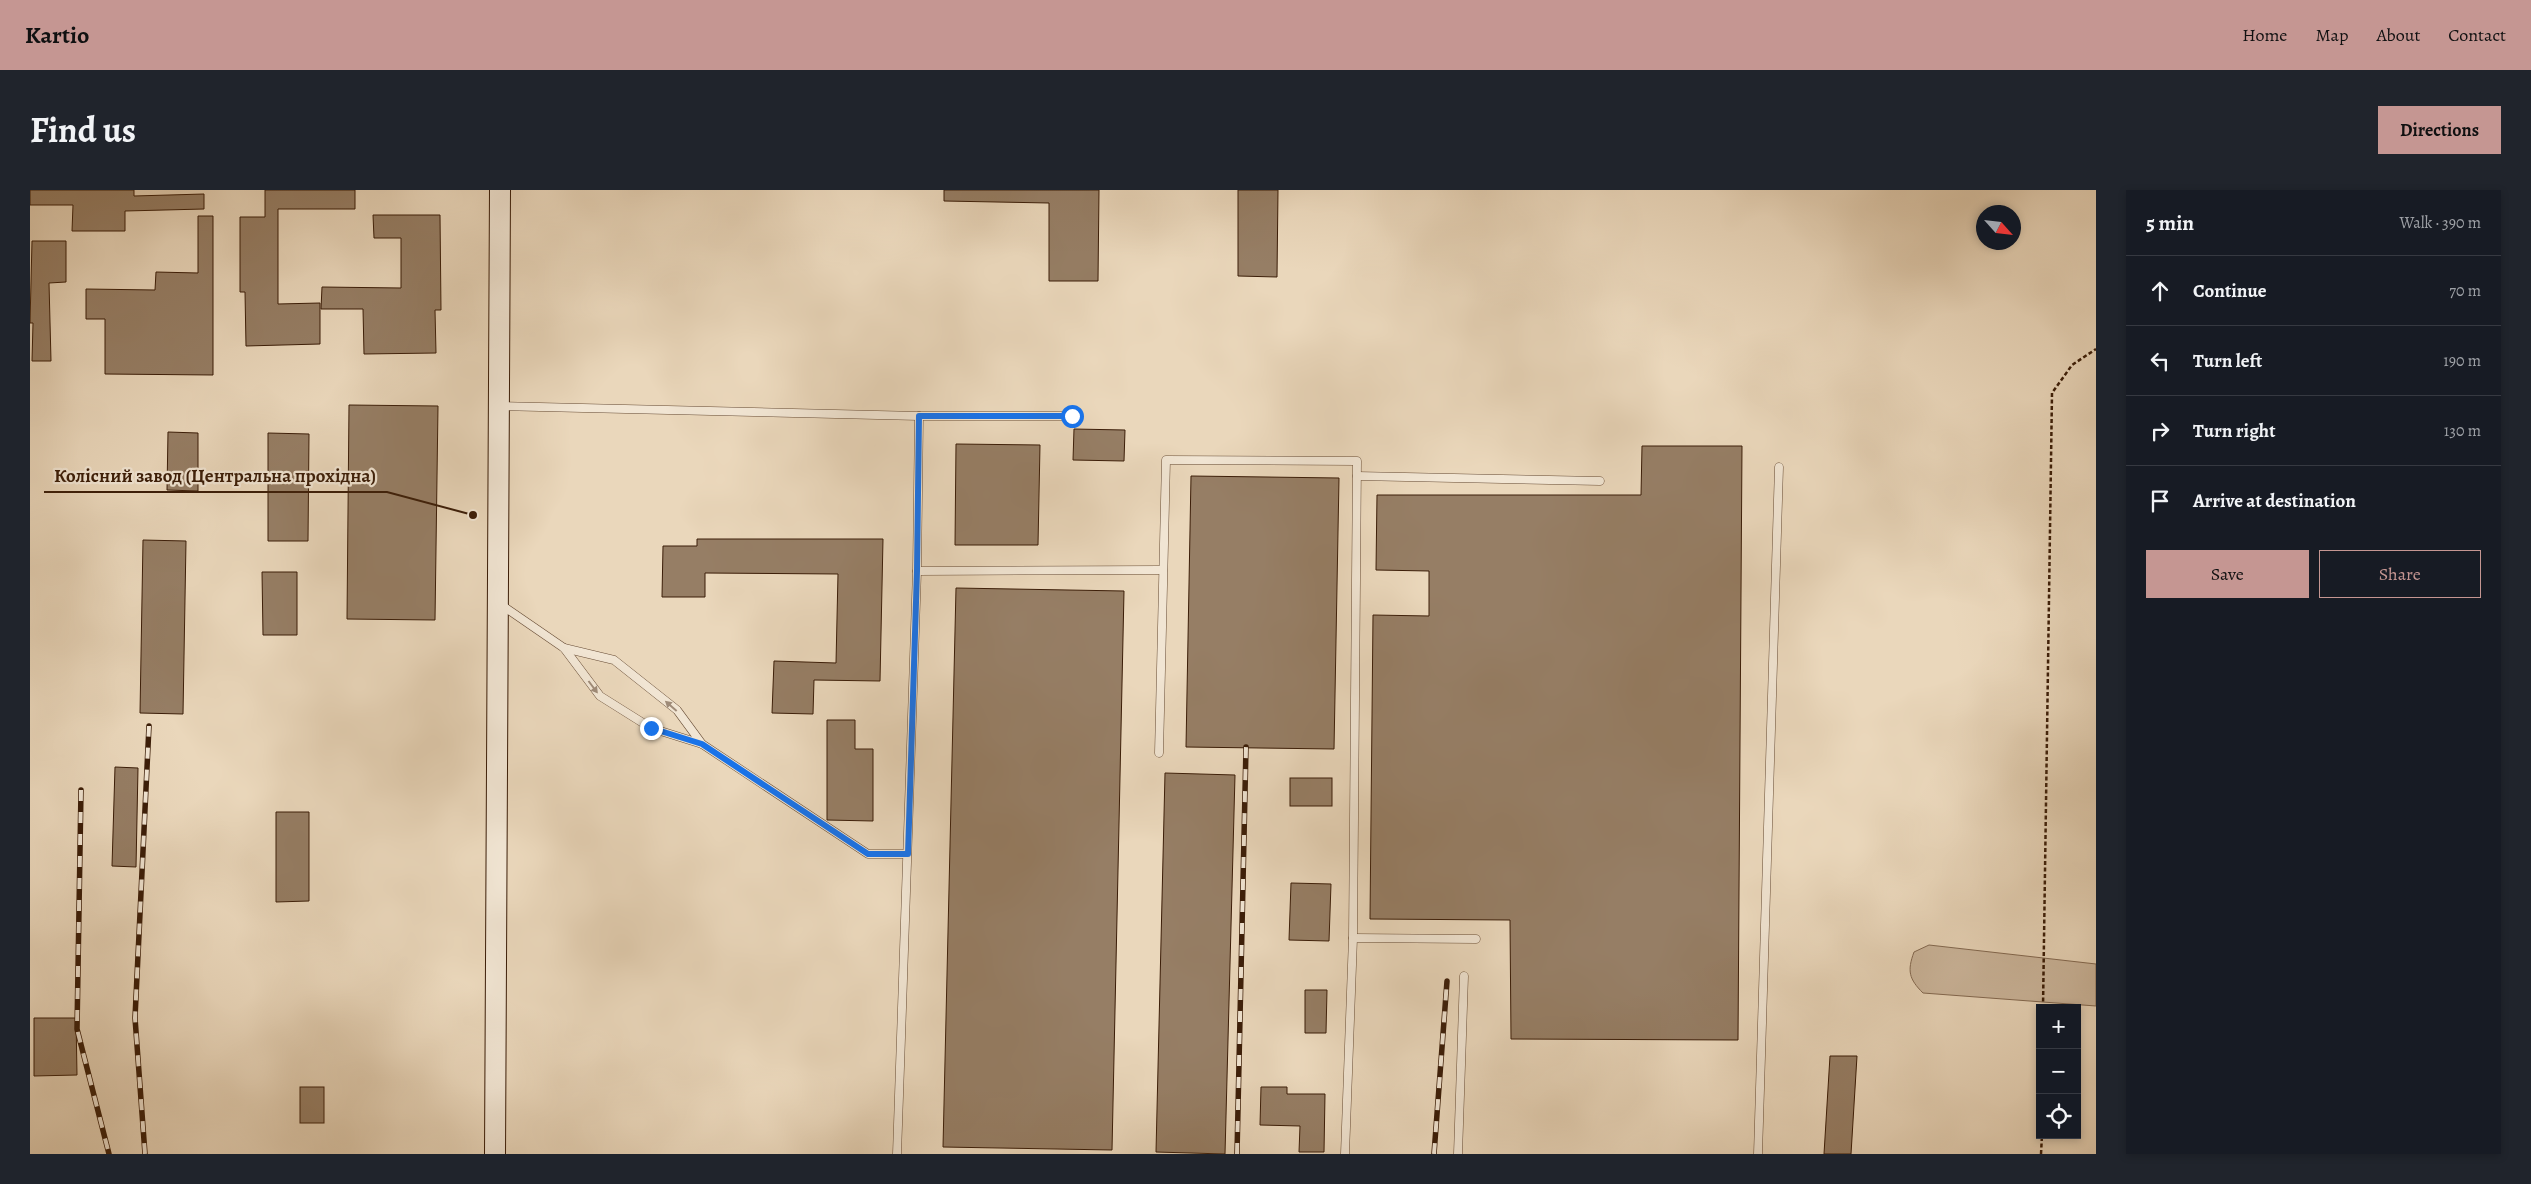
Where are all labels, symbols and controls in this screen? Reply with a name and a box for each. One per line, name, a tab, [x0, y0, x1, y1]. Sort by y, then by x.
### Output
text: Kartio	[25, 19, 89, 51]
text: Home	[2242, 23, 2287, 47]
text: Map	[2315, 23, 2348, 47]
text: About	[2376, 23, 2420, 47]
text: Contact	[2448, 23, 2506, 47]
text: Find us	[30, 106, 136, 154]
button: Directions	[2378, 106, 2501, 154]
north arrow	[1976, 205, 2021, 250]
text: 5 min	[2146, 209, 2194, 237]
text: Walk · 390 m	[2400, 212, 2481, 234]
icon: ahead	[2146, 277, 2174, 305]
text: Continue	[2193, 278, 2267, 304]
text: 70 m	[2449, 280, 2481, 302]
icon: left	[2146, 347, 2174, 375]
text: Turn left	[2193, 348, 2262, 374]
text: 190 m	[2443, 350, 2481, 372]
route start	[1061, 405, 1084, 428]
icon: right	[2146, 417, 2174, 445]
text: Turn right	[2193, 418, 2275, 444]
text: 130 m	[2444, 420, 2481, 442]
callout: Колісний завод (Центральна прохідна)	[44, 458, 387, 492]
text: Колісний завод (Центральна прохідна)	[54, 463, 376, 489]
icon: arrive	[2146, 487, 2174, 515]
text: Arrive at destination	[2193, 488, 2356, 514]
button: Save	[2146, 550, 2309, 598]
button: Share	[2319, 550, 2481, 598]
one-way arrow	[588, 680, 599, 693]
one-way arrow	[665, 701, 678, 712]
route end	[640, 717, 663, 740]
map controls	[2036, 1004, 2081, 1139]
button: +	[2036, 1004, 2081, 1049]
button: −	[2036, 1049, 2081, 1094]
button: locate	[2036, 1094, 2081, 1139]

